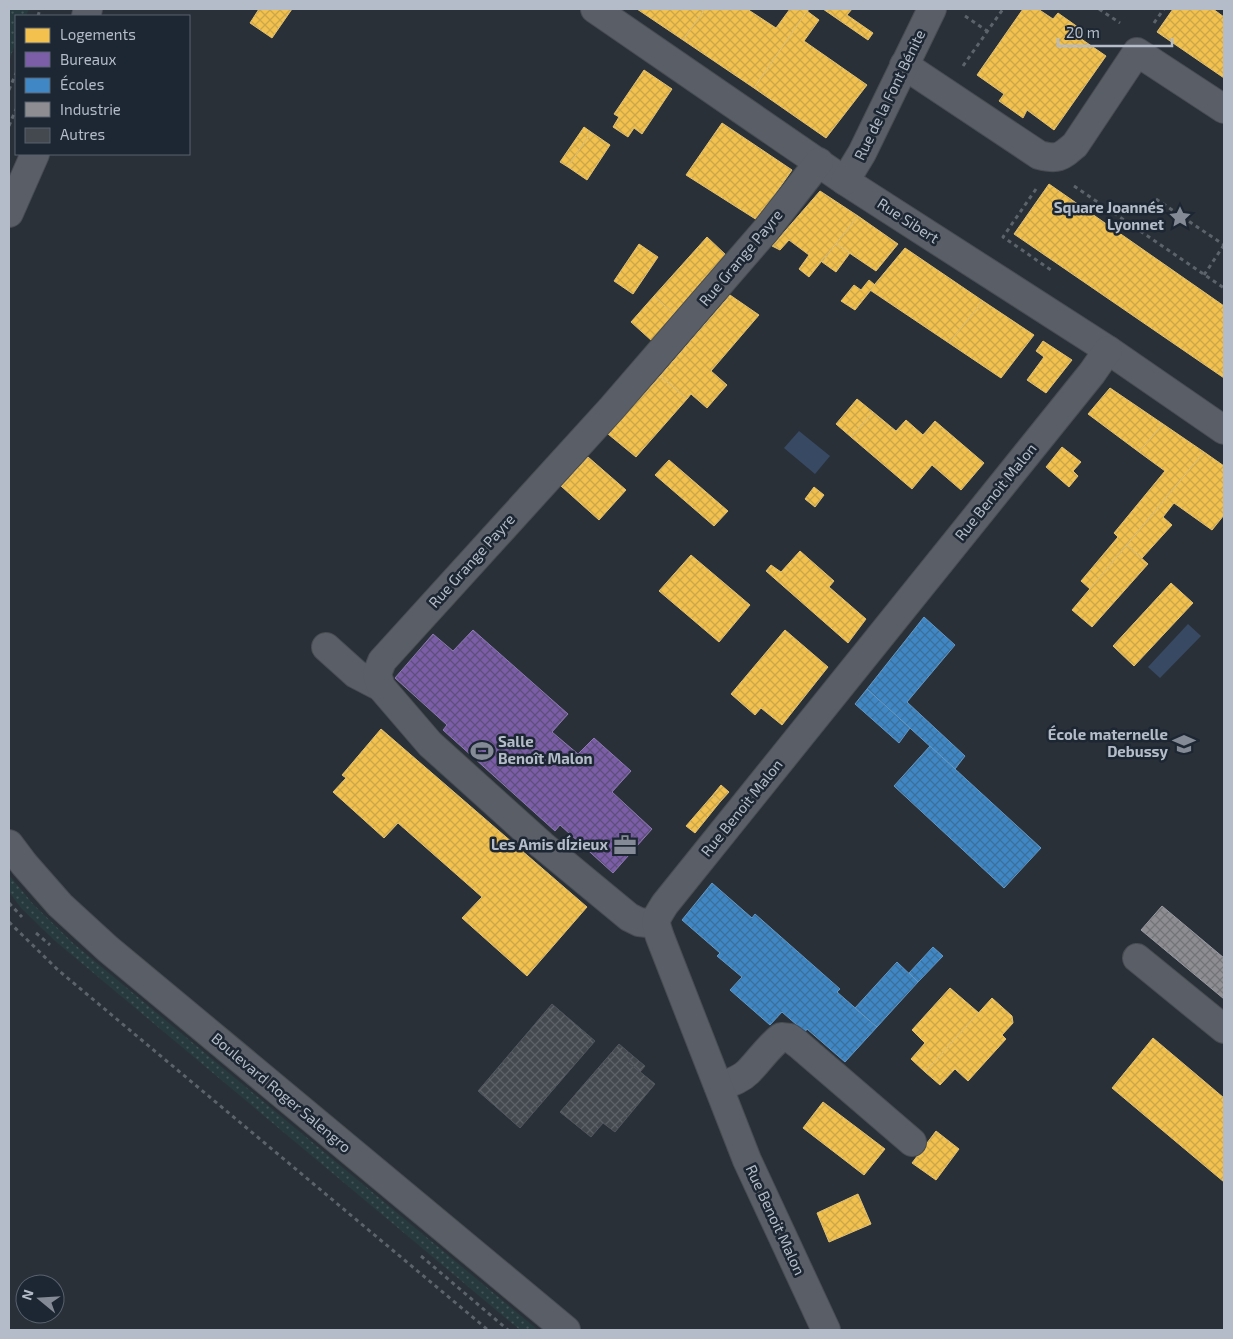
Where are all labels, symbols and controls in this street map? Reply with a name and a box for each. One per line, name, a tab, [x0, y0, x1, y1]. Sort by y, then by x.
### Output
legend	[15, 15, 190, 155]
scale bar	[1058, 15, 1172, 47]
text: 20 m	[1066, 23, 1100, 41]
text: Logements	[60, 25, 136, 43]
street label: Rue de la Font Bénite	[850, 26, 929, 163]
text: Bureaux	[60, 50, 117, 68]
text: Écoles	[60, 75, 104, 93]
text: Industrie	[60, 100, 121, 118]
text: Autres	[60, 125, 105, 143]
street label: Rue Sibert	[874, 194, 943, 247]
place label: Square Joannés Lyonnet	[1054, 198, 1164, 234]
place icon: Square Joannés Lyonnet	[1167, 204, 1193, 230]
street label: Rue Grange Payre	[695, 206, 786, 309]
street label: Rue Benoit Malon	[951, 439, 1040, 544]
street label: Rue Grange Payre	[424, 510, 518, 611]
place label: École maternelle Debussy	[1048, 724, 1168, 761]
school or university icon: École maternelle Debussy	[1171, 731, 1197, 757]
place label: Salle Benoît Malon	[498, 732, 593, 767]
sports icon: Salle Benoît Malon	[469, 738, 495, 764]
street label: Rue Benoit Malon	[697, 755, 786, 860]
office icon: Les Amis dÍzieux	[612, 832, 638, 858]
place label: Les Amis dÍzieux	[491, 835, 608, 853]
street label: Boulevard Roger Salengro	[208, 1029, 355, 1156]
street label: Rue Benoit Malon	[742, 1162, 809, 1278]
north arrow	[15, 1274, 65, 1324]
text: N	[18, 1287, 37, 1302]

